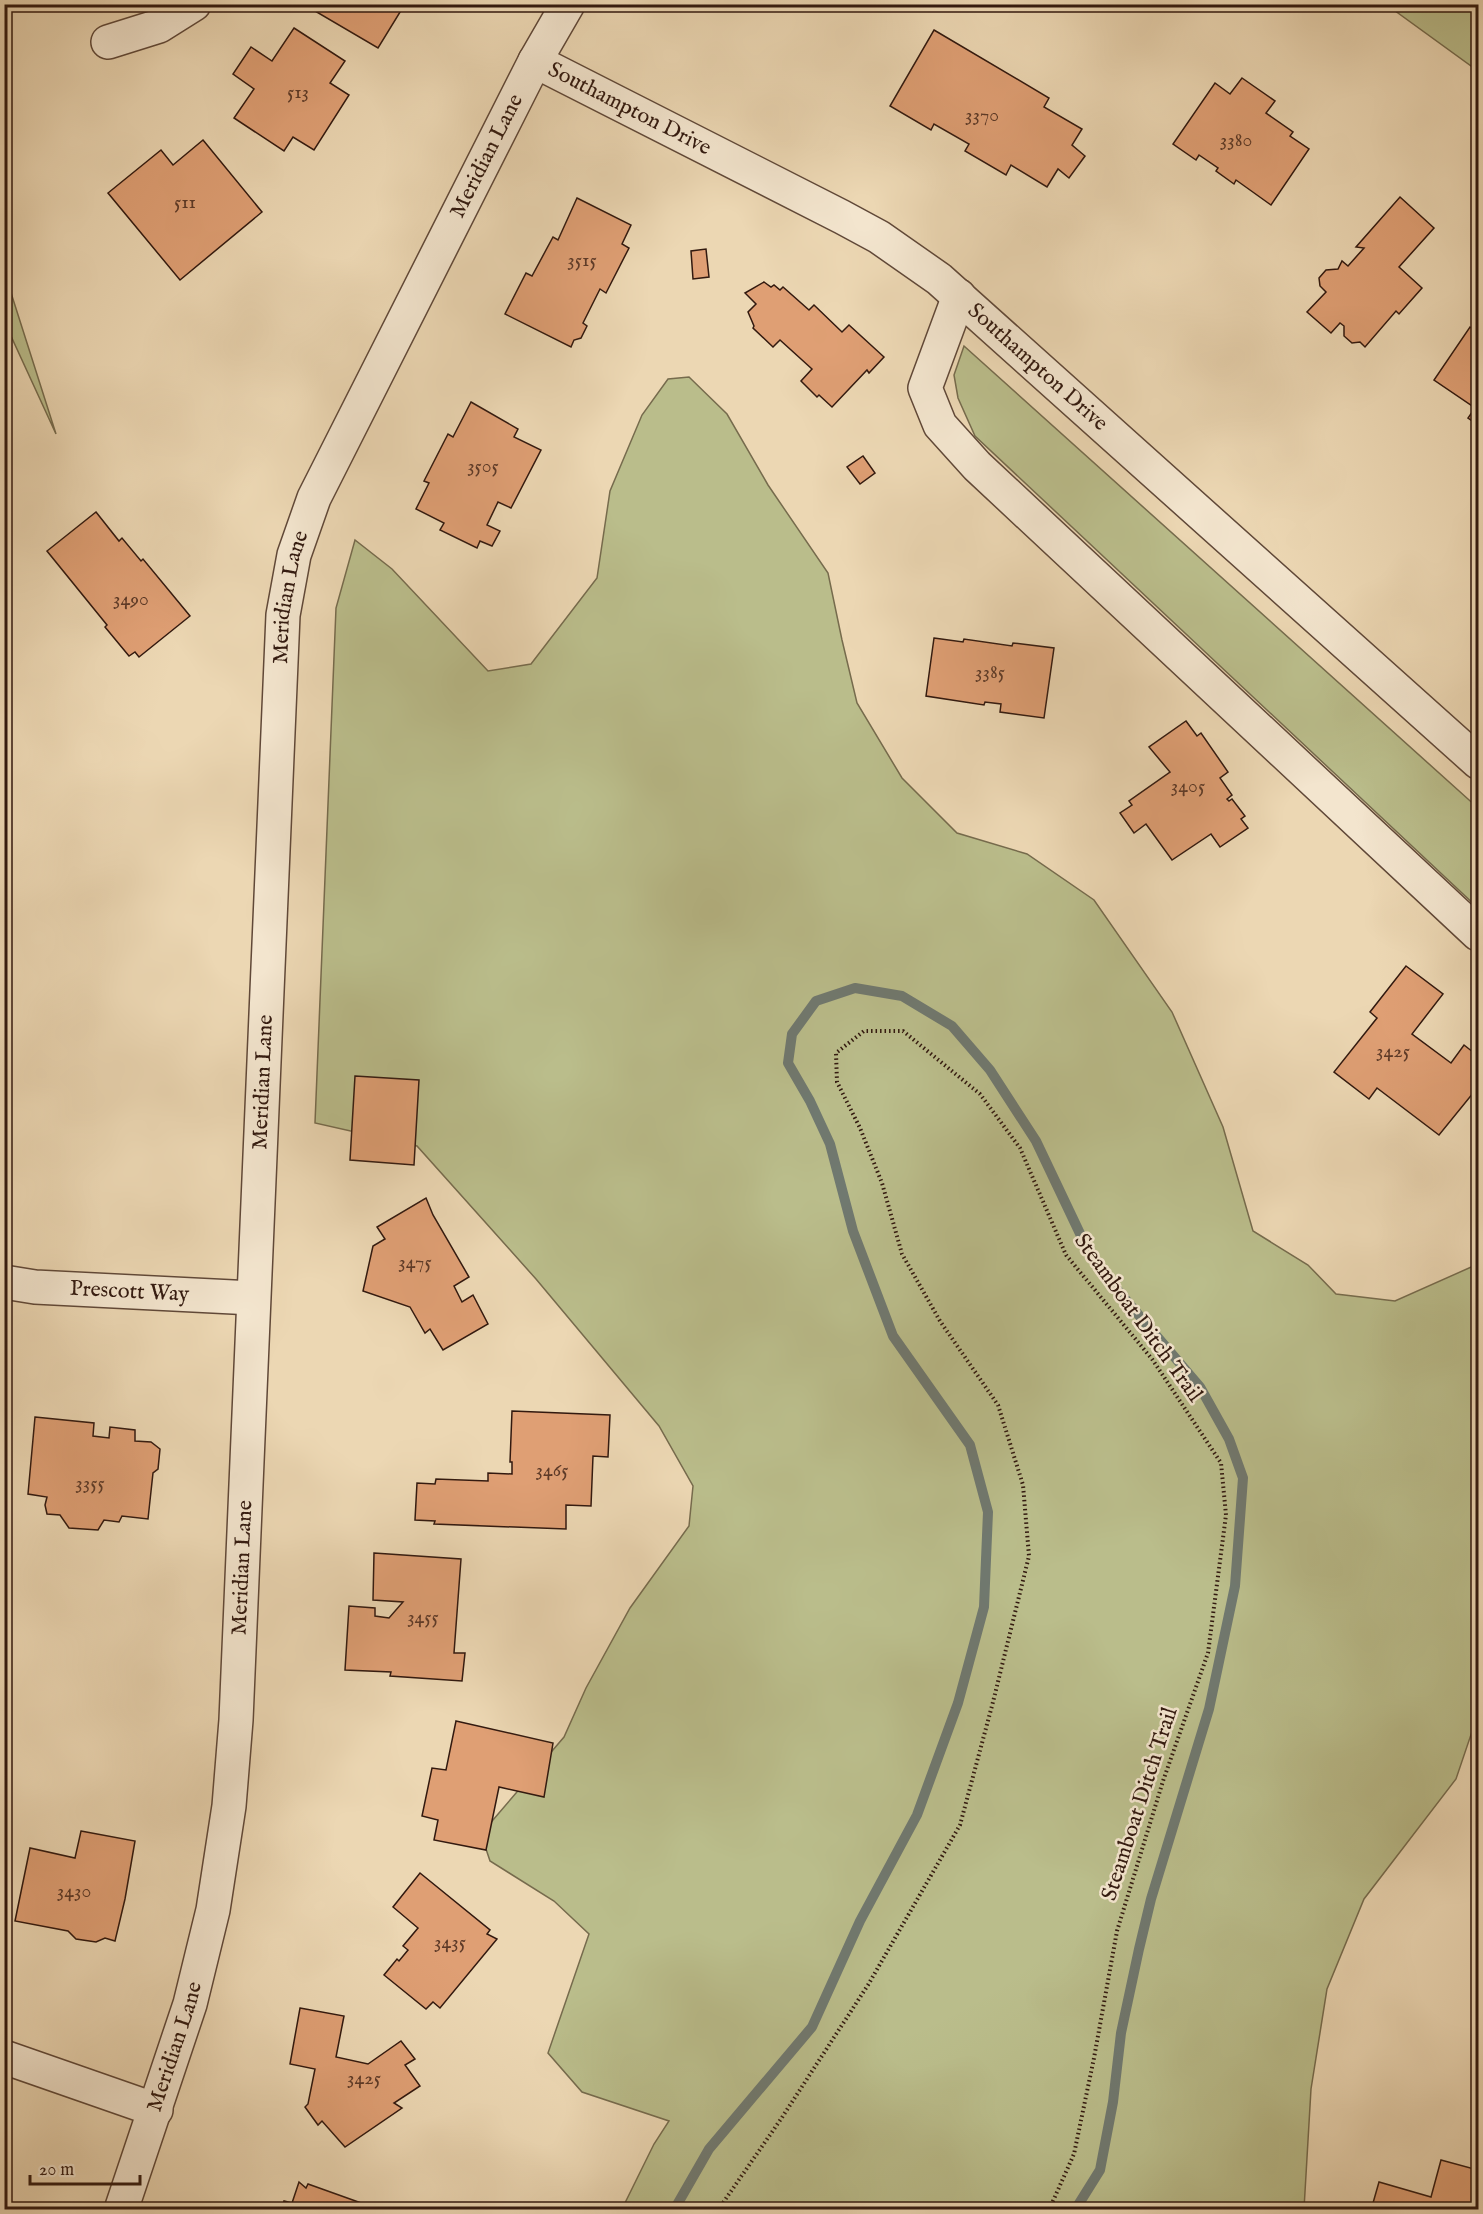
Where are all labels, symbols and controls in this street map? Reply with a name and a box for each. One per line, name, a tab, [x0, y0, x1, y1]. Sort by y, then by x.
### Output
street label: Southampton Drive	[543, 56, 716, 162]
house number: 513	[287, 80, 309, 105]
street label: Meridian Lane	[444, 90, 530, 223]
house number: 3370	[965, 103, 999, 128]
house number: 3380	[1220, 128, 1252, 153]
house number: 511	[174, 190, 196, 215]
house number: 3515	[567, 248, 597, 273]
street label: Southampton Drive	[961, 297, 1114, 438]
house number: 3505	[467, 454, 499, 479]
street label: Meridian Lane	[267, 527, 316, 665]
house number: 3490	[113, 587, 149, 612]
house number: 3385	[975, 660, 1005, 685]
house number: 3405	[1171, 774, 1205, 799]
street label: Meridian Lane	[246, 1014, 280, 1150]
house number: 3425	[1376, 1039, 1410, 1064]
street label: Steamboat Ditch Trail	[1067, 1228, 1209, 1408]
house number: 3475	[398, 1250, 432, 1275]
street label: Prescott Way	[69, 1275, 190, 1309]
house number: 3465	[536, 1458, 568, 1483]
house number: 3355	[75, 1471, 105, 1496]
street label: Meridian Lane	[226, 1500, 259, 1636]
house number: 3455	[407, 1605, 439, 1630]
street label: Steamboat Ditch Trail	[1096, 1704, 1184, 1904]
house number: 3430	[57, 1879, 91, 1904]
house number: 3435	[434, 1930, 466, 1955]
street label: Meridian Lane	[141, 1979, 209, 2115]
house number: 3425	[347, 2066, 381, 2091]
scale bar	[30, 2148, 140, 2186]
text: 20 m	[39, 2159, 74, 2182]

